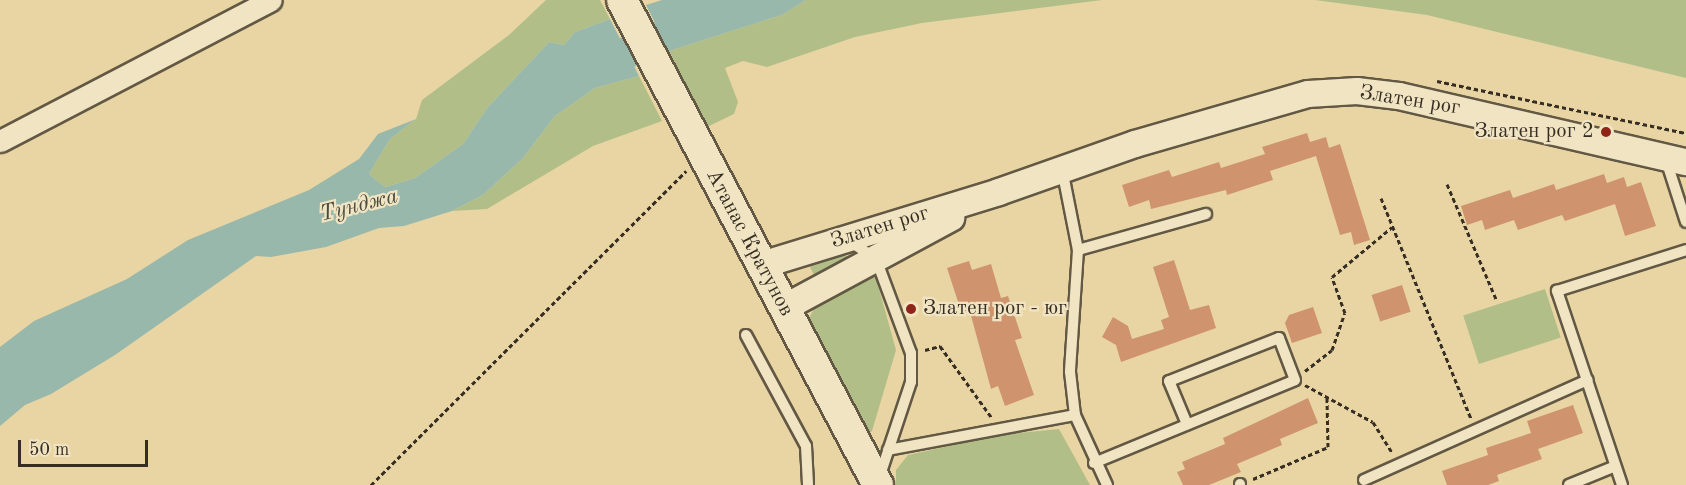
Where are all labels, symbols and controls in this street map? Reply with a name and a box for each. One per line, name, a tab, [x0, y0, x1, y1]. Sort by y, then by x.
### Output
street label: Златен рог	[1358, 81, 1462, 121]
place label: Златен рог 2	[1474, 119, 1594, 145]
marker: Златен рог 2	[1599, 125, 1613, 139]
street label: Атанас Кратунов	[700, 165, 798, 321]
water label: Тунджа	[317, 184, 401, 228]
street label: Златен рог	[828, 201, 932, 255]
place label: Златен рог - юг	[923, 296, 1067, 322]
marker: Златен рог - юг	[904, 302, 918, 316]
scale bar	[21, 428, 152, 466]
text: 50 m	[29, 441, 69, 459]

